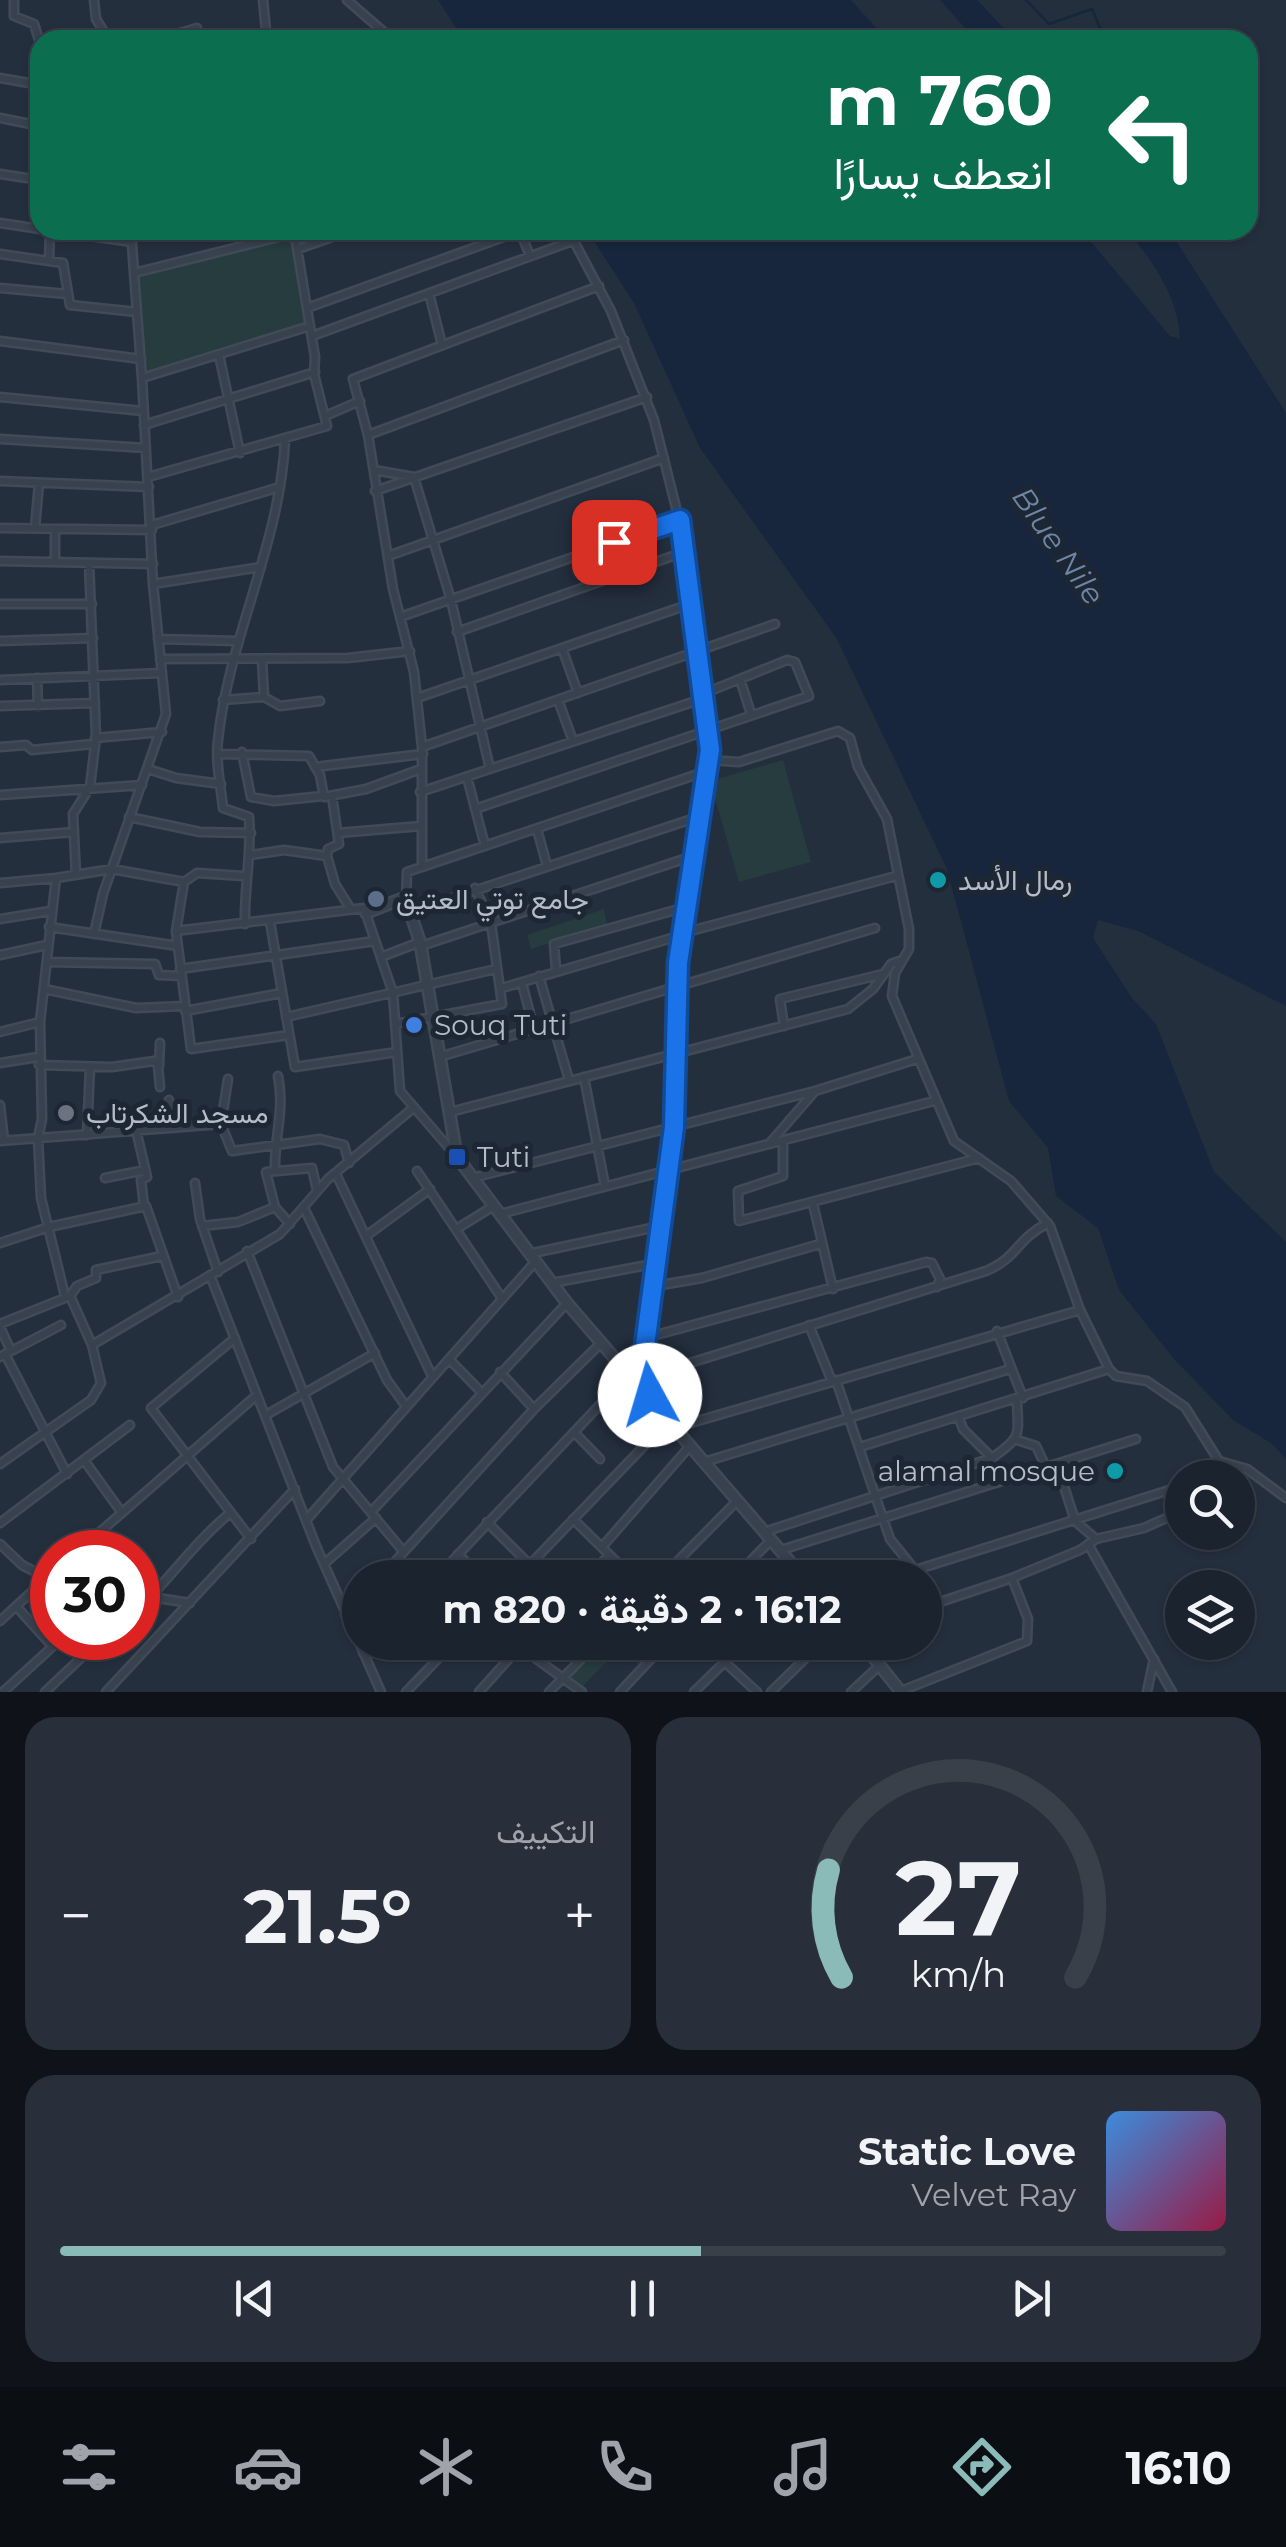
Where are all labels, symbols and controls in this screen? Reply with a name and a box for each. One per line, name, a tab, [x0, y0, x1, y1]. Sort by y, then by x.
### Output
text: 760 m	[826, 57, 1053, 143]
icon: left	[1088, 70, 1218, 200]
text: انعطف يسارًا	[833, 145, 1053, 200]
water label: Blue Nile	[1004, 480, 1112, 612]
pin	[572, 500, 657, 585]
icon: arrive	[587, 515, 642, 570]
place label: رمال الأسد	[958, 863, 1072, 898]
marker: رمال الأسد	[927, 869, 949, 891]
place label: جامع توتي العتيق	[396, 882, 589, 922]
marker: جامع توتي العتيق	[365, 888, 387, 910]
place label: Souq Tuti	[434, 1008, 567, 1042]
marker: Souq Tuti	[403, 1014, 425, 1036]
place label: مسجد الشكرتاب	[86, 1096, 268, 1131]
marker: مسجد الشكرتاب	[55, 1102, 77, 1124]
place label: Tuti	[477, 1140, 530, 1174]
marker: Tuti	[446, 1146, 468, 1168]
position arrow	[598, 1343, 702, 1447]
place label: alamal mosque	[878, 1454, 1095, 1488]
marker: alamal mosque	[1104, 1460, 1126, 1482]
map controls	[1165, 1460, 1255, 1660]
button: search	[1165, 1460, 1255, 1550]
speed limit sign: 30	[30, 1530, 160, 1660]
button: layers	[1165, 1570, 1255, 1660]
text: 16:12 · 2 دقيقة · 820 m	[442, 1586, 842, 1633]
text: التكييف	[496, 1812, 596, 1851]
text: 27	[895, 1834, 1021, 1961]
text: 21.5°	[243, 1870, 412, 1962]
text: −	[60, 1882, 92, 1949]
text: +	[564, 1882, 596, 1949]
text: km/h	[911, 1952, 1006, 1996]
text: Static Love	[858, 2128, 1076, 2175]
text: Velvet Ray	[911, 2175, 1076, 2214]
icon: previous	[227, 2271, 282, 2326]
icon: pause	[615, 2271, 670, 2326]
icon: next	[1004, 2271, 1059, 2326]
icon: filters	[54, 2432, 124, 2502]
icon: car	[233, 2432, 303, 2502]
icon: climate	[411, 2432, 481, 2502]
icon: phone	[590, 2432, 660, 2502]
icon: music	[768, 2432, 838, 2502]
icon: directions	[947, 2432, 1017, 2502]
text: 16:10	[1125, 2440, 1232, 2495]

